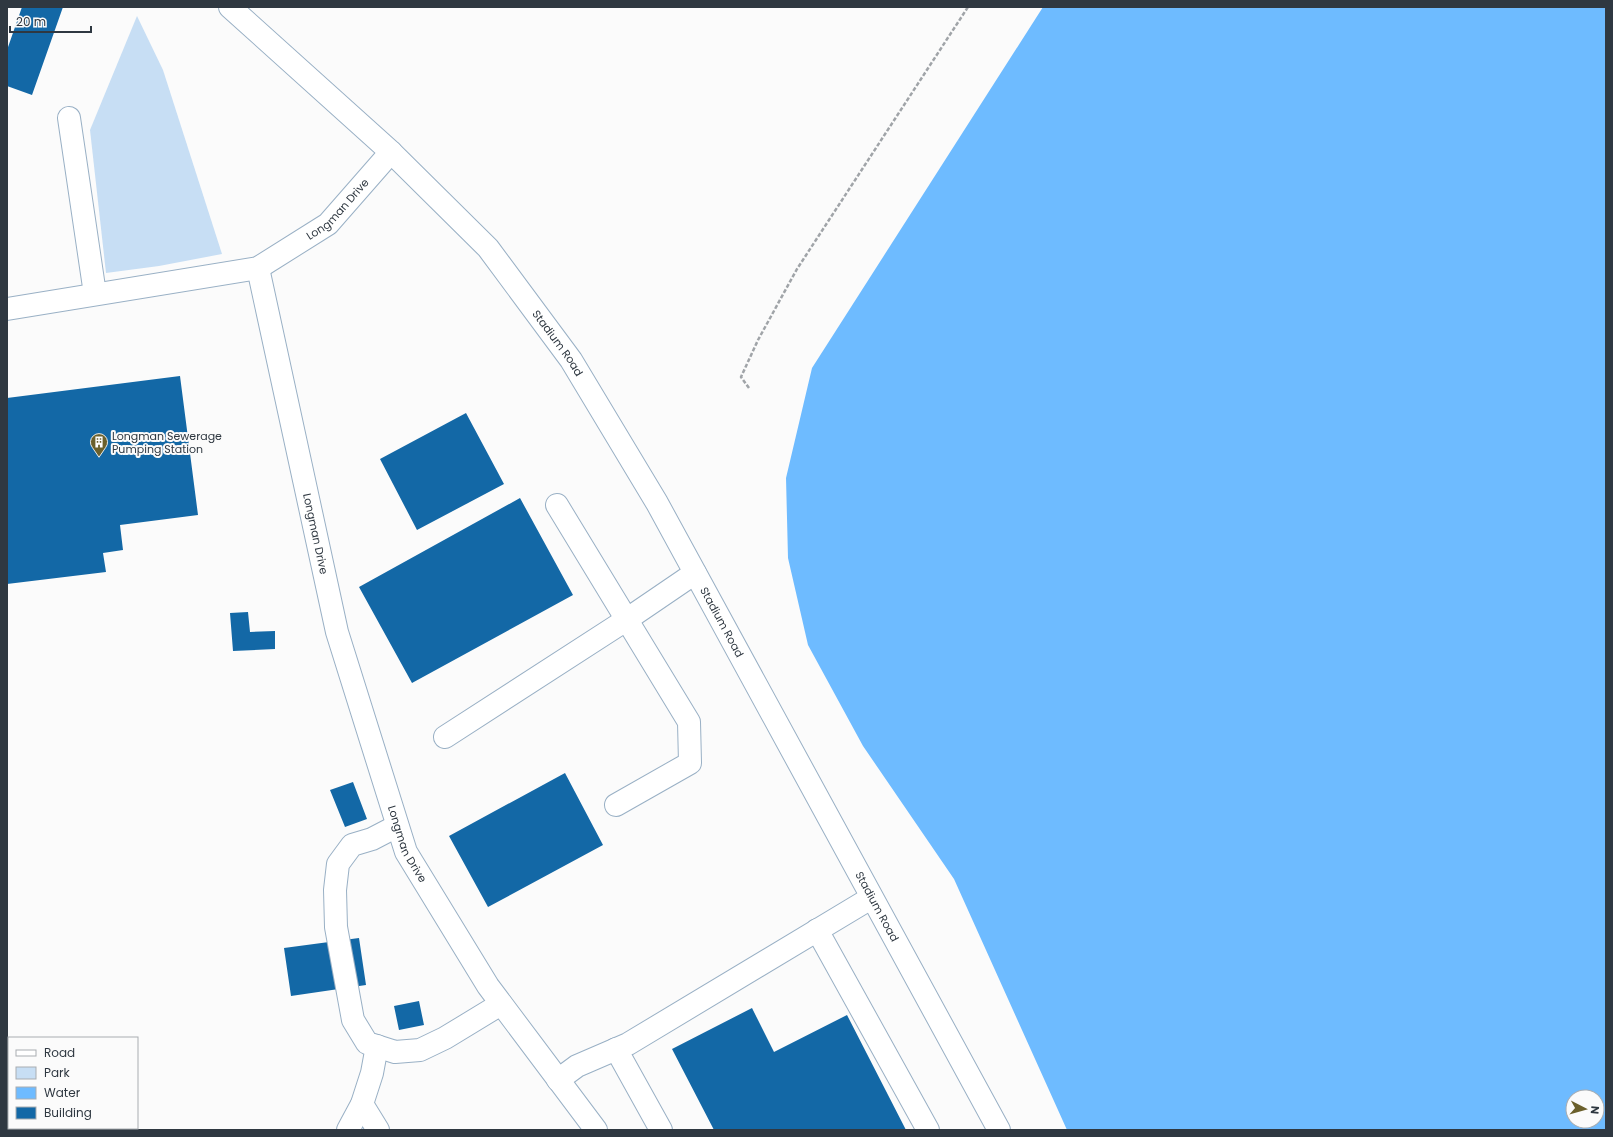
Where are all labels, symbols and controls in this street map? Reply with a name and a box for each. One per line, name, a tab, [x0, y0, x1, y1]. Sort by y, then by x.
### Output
scale bar	[10, 8, 91, 34]
text: 20 m	[16, 13, 46, 30]
street label: Longman Drive	[303, 175, 373, 244]
street label: Stadium Road	[529, 307, 587, 379]
place label: Longman Sewerage Pumping Station	[112, 428, 222, 457]
building icon: Longman Sewerage Pumping Station	[89, 432, 109, 457]
street label: Longman Drive	[299, 492, 332, 576]
street label: Stadium Road	[696, 584, 748, 660]
street label: Longman Drive	[384, 803, 431, 886]
street label: Stadium Road	[851, 868, 903, 945]
legend	[8, 1037, 138, 1129]
text: Road	[44, 1044, 75, 1061]
text: Park	[44, 1064, 71, 1081]
text: Water	[44, 1084, 81, 1101]
north arrow	[1565, 1089, 1605, 1129]
text: Building	[44, 1104, 92, 1121]
text: N	[1587, 1105, 1603, 1115]

